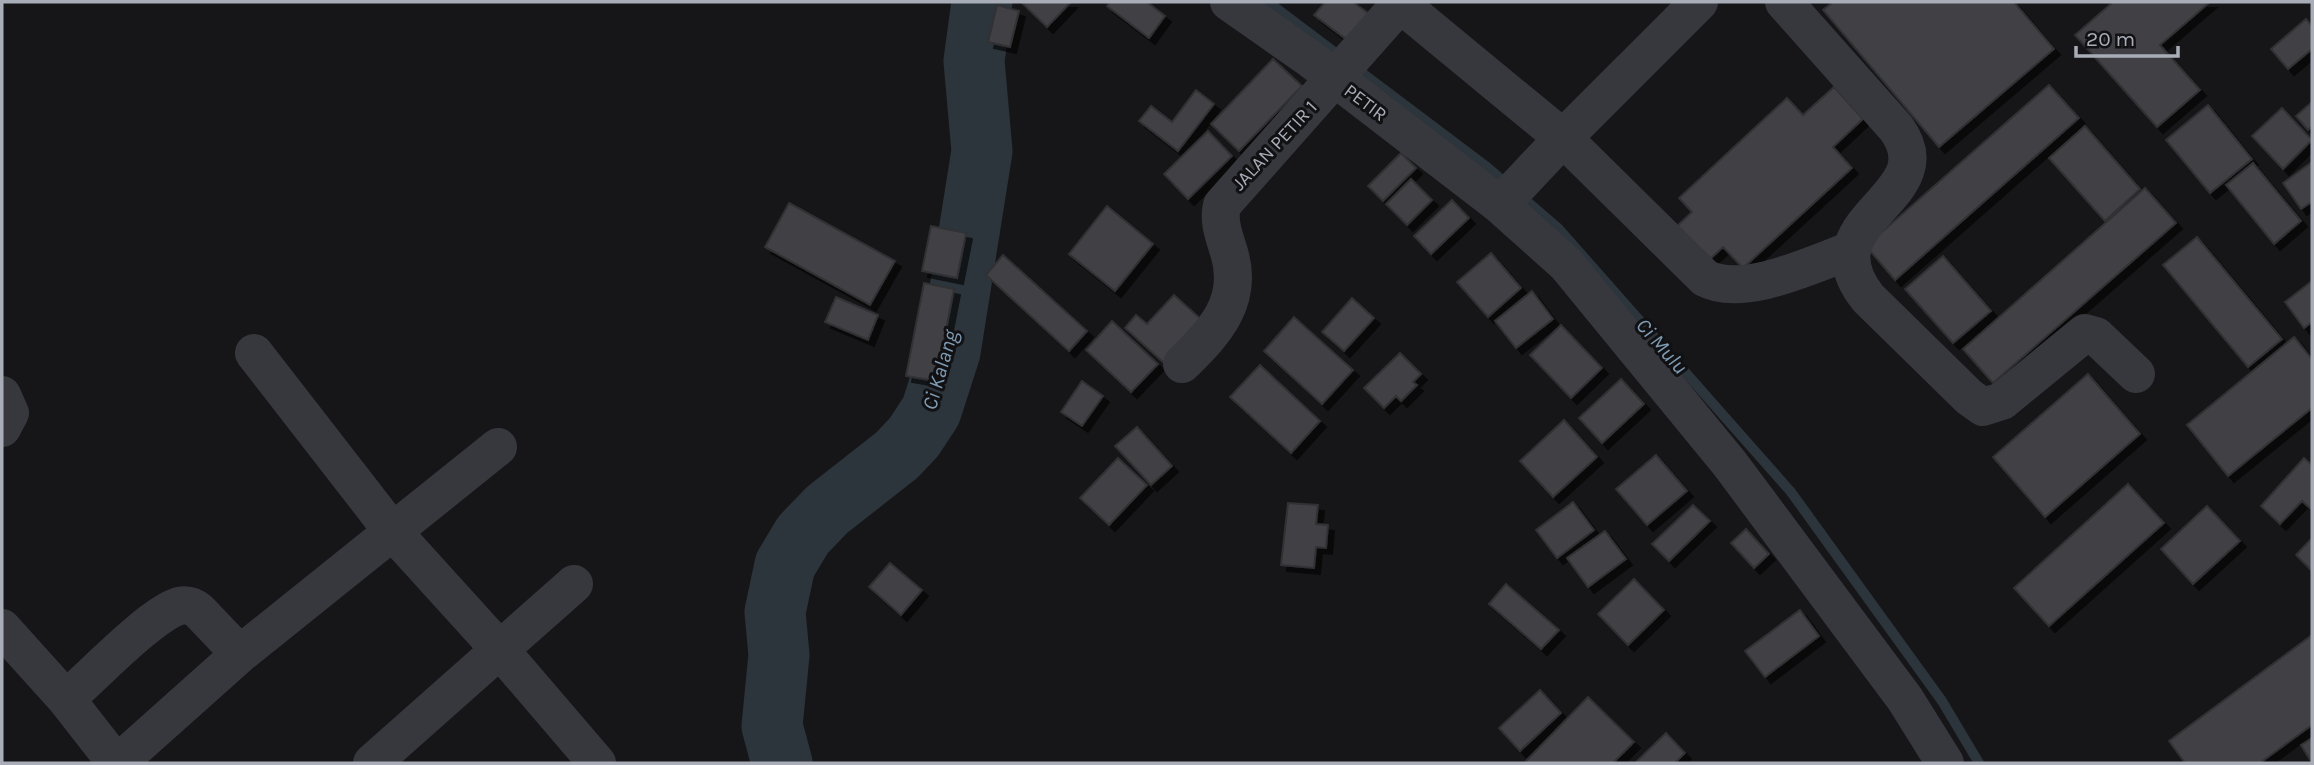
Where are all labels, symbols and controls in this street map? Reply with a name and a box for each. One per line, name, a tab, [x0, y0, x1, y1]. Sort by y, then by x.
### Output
scale bar	[2076, 14, 2178, 58]
text: 20 m	[2086, 27, 2135, 51]
street label: PETIR	[1340, 80, 1391, 126]
street label: JALAN PETIR 1	[1228, 96, 1322, 195]
water label: Ci Mulu	[1631, 313, 1693, 379]
water label: Ci Kalang	[917, 326, 963, 413]

